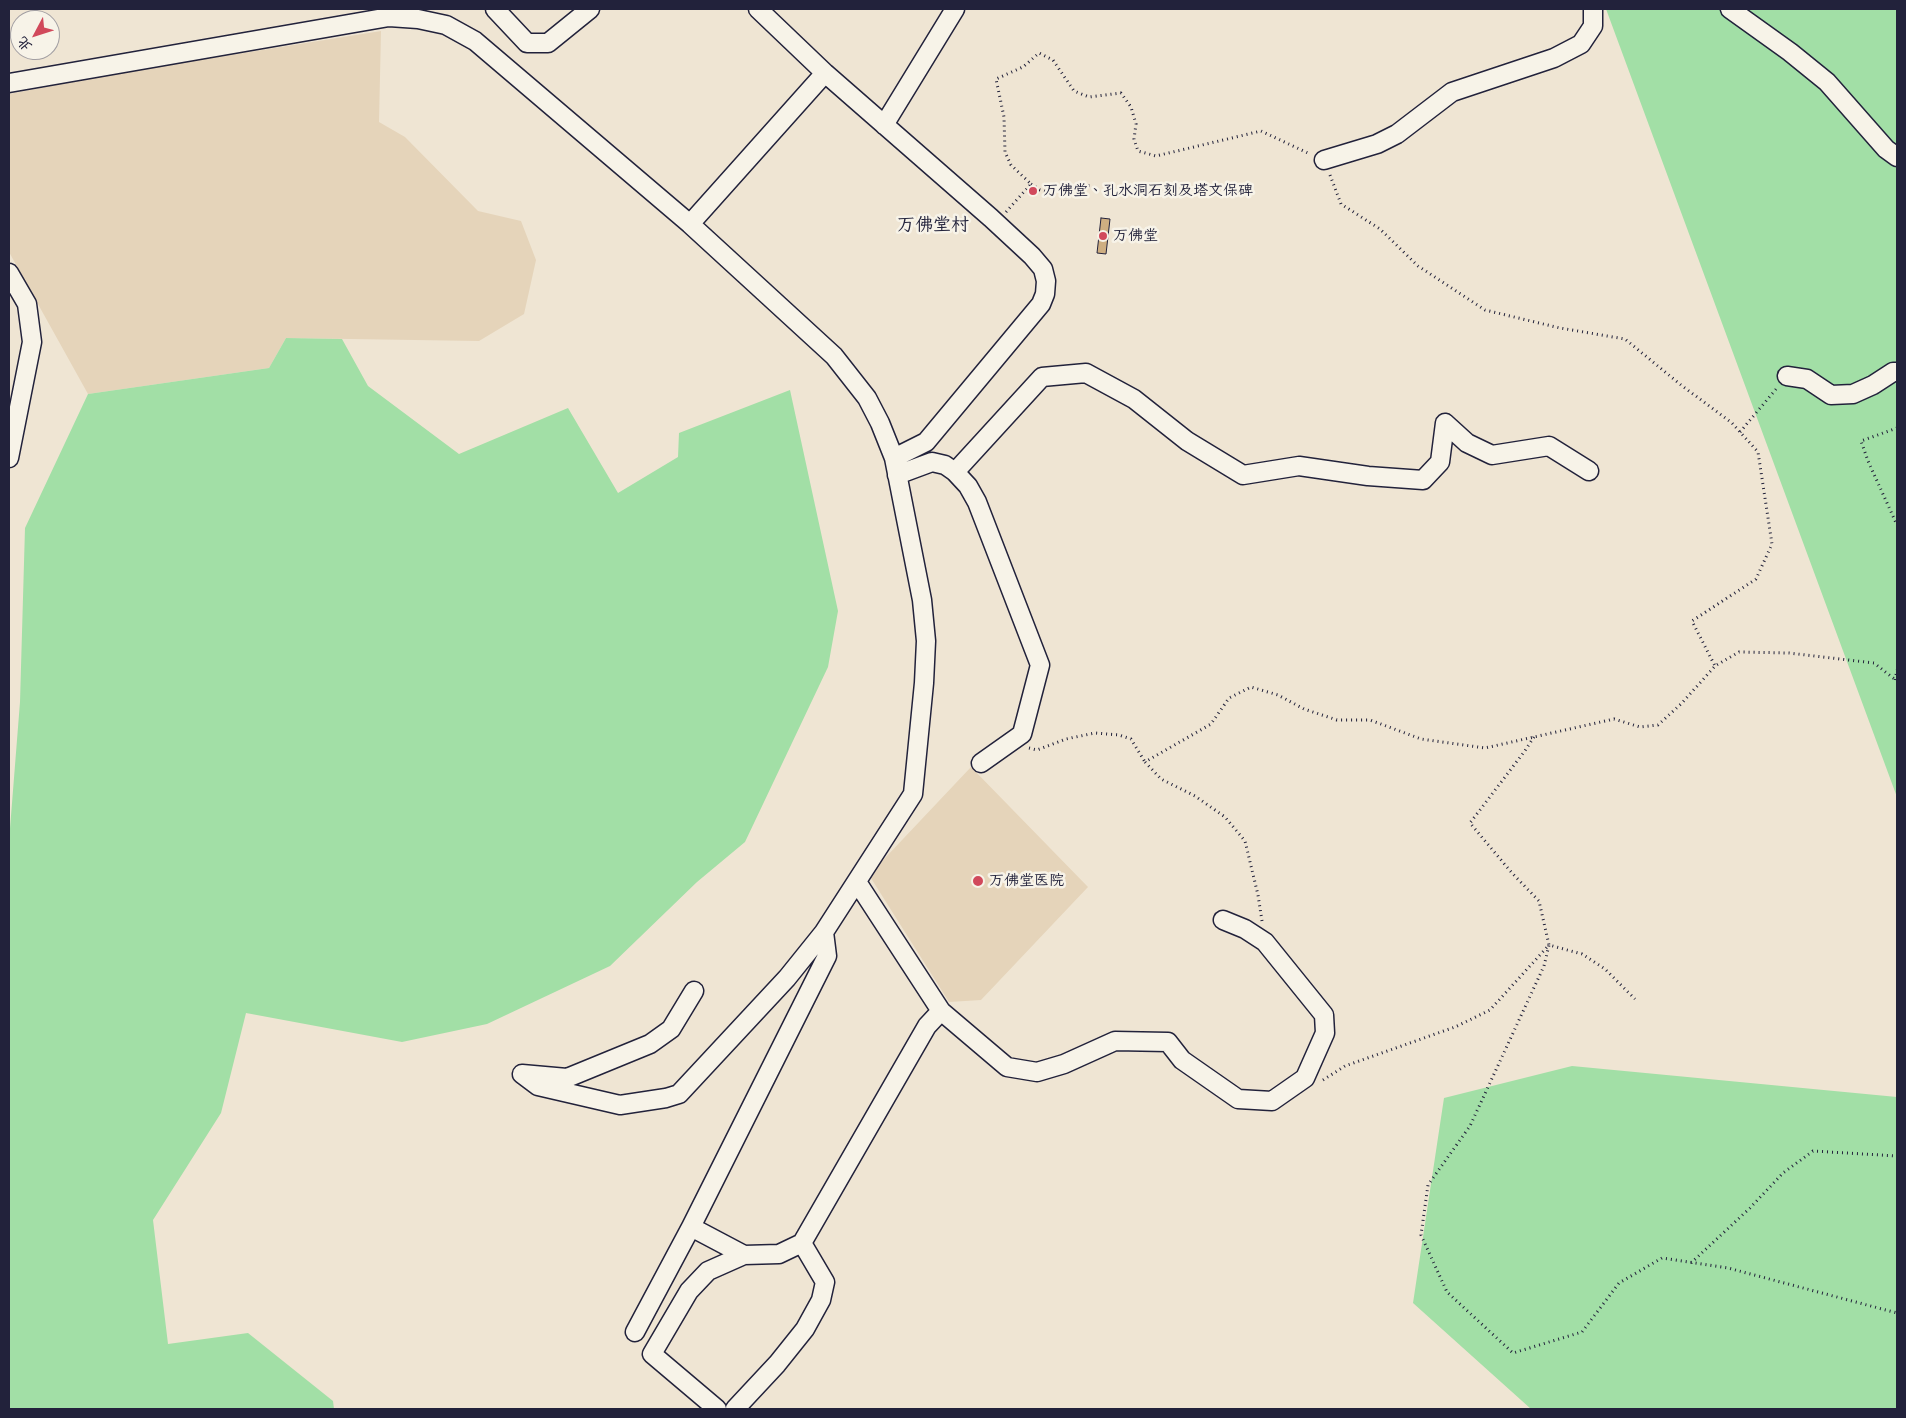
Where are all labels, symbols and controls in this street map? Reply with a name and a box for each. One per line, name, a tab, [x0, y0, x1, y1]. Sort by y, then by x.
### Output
north arrow	[10, 10, 60, 60]
text: 北	[11, 32, 36, 56]
place label: 万佛堂、孔水洞石刻及塔文保碑	[1043, 182, 1253, 200]
marker: 万佛堂、孔水洞石刻及塔文保碑	[1027, 185, 1039, 197]
district label: 万佛堂村	[897, 214, 969, 236]
place label: 万佛堂	[1113, 227, 1158, 245]
marker: 万佛堂	[1097, 230, 1109, 242]
place label: 万佛堂医院	[989, 872, 1064, 890]
marker: 万佛堂医院	[971, 874, 985, 888]

